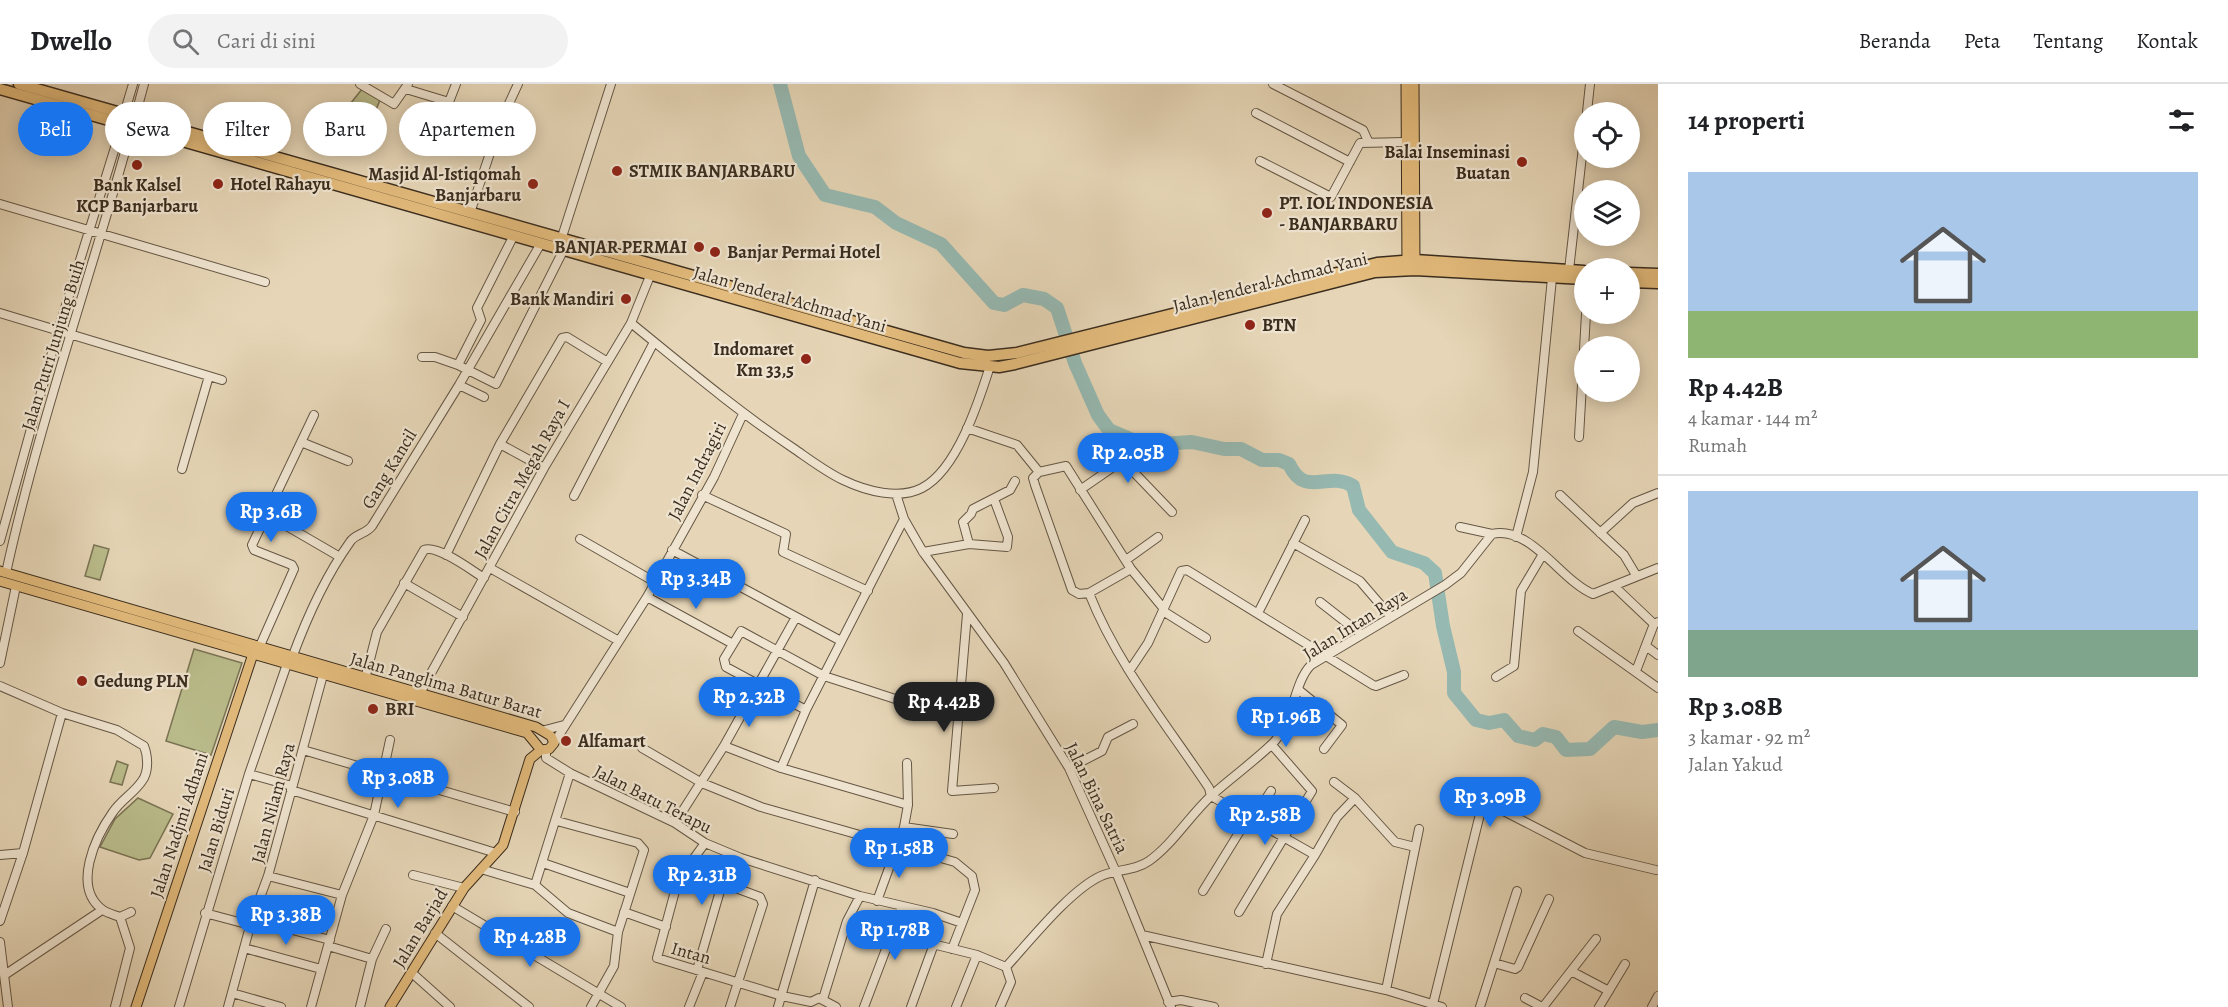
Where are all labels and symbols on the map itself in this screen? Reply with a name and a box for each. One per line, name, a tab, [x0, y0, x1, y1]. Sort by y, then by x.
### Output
place label: Balai Inseminasi Buatan	[1384, 140, 1510, 185]
marker: Balai Inseminasi Buatan	[1515, 155, 1529, 169]
marker: Bank Kalsel KCP Banjarbaru	[130, 158, 144, 172]
place label: STMIK BANJARBARU	[629, 159, 796, 183]
place label: Masjid Al-Istiqomah Banjarbaru	[368, 162, 521, 207]
marker: STMIK BANJARBARU	[610, 164, 624, 178]
place label: Hotel Rahayu	[230, 172, 331, 196]
place label: Bank Kalsel KCP Banjarbaru	[76, 173, 198, 218]
marker: Hotel Rahayu	[211, 177, 225, 191]
marker: Masjid Al-Istiqomah Banjarbaru	[526, 177, 540, 191]
place label: PT. IOL INDONESIA - BANJARBARU	[1279, 191, 1434, 236]
marker: PT. IOL INDONESIA - BANJARBARU	[1260, 206, 1274, 220]
place label: BANJAR PERMAI	[554, 235, 687, 259]
marker: BANJAR PERMAI	[692, 240, 706, 254]
place label: Banjar Permai Hotel	[727, 240, 880, 264]
marker: Banjar Permai Hotel	[708, 245, 722, 259]
street label: Jalan Jenderal Achmad Yani	[1170, 246, 1370, 318]
street label: Jalan Putri Junjung Buih	[16, 256, 91, 434]
street label: Jalan Jenderal Achmad Yani	[691, 260, 889, 338]
place label: Bank Mandiri	[510, 287, 614, 311]
marker: Bank Mandiri	[619, 292, 633, 306]
place label: BTN	[1262, 313, 1296, 337]
marker: BTN	[1243, 318, 1257, 332]
place label: Indomaret Km 33,5	[713, 337, 794, 382]
marker: Indomaret Km 33,5	[799, 352, 813, 366]
street label: Jalan Citra Megah Raya I	[468, 395, 576, 563]
street label: Jalan Indragiri	[662, 418, 732, 524]
street label: Gang Kancil	[356, 424, 423, 513]
pin: Rp 2.05B	[1066, 433, 1190, 484]
pin: Rp 3.6B	[216, 492, 326, 543]
pin: Rp 3.34B	[634, 559, 758, 610]
street label: Jalan Intan Raya	[1298, 582, 1412, 666]
street label: Jalan Panglima Batur Barat	[347, 646, 545, 724]
place label: Gedung PLN	[94, 669, 189, 693]
marker: Gedung PLN	[75, 674, 89, 688]
pin: Rp 2.32B	[687, 677, 811, 728]
pin: Rp 4.42B	[882, 682, 1006, 733]
place label: BRI	[385, 697, 414, 721]
pin: Rp 1.96B	[1224, 697, 1348, 748]
marker: BRI	[366, 702, 380, 716]
place label: Alfamart	[577, 729, 646, 753]
marker: Alfamart	[559, 734, 573, 748]
street label: Jalan Bina Satria	[1060, 738, 1135, 858]
street label: Jalan Nilam Raya	[245, 739, 301, 866]
street label: Jalan Nadjmi Adhani	[144, 749, 214, 901]
pin: Rp 3.08B	[336, 758, 460, 809]
street label: Jalan Batu Terapu	[590, 759, 716, 839]
pin: Rp 3.09B	[1428, 777, 1552, 828]
street label: Jalan Biduri	[192, 785, 240, 875]
pin: Rp 2.58B	[1203, 795, 1327, 846]
pin: Rp 1.58B	[837, 828, 961, 879]
pin: Rp 2.31B	[640, 855, 764, 906]
street label: Jalan Barjad	[387, 884, 453, 972]
pin: Rp 3.38B	[224, 895, 348, 946]
pin: Rp 1.78B	[833, 910, 957, 961]
pin: Rp 4.28B	[468, 917, 592, 968]
street label: Intan	[668, 936, 714, 970]

